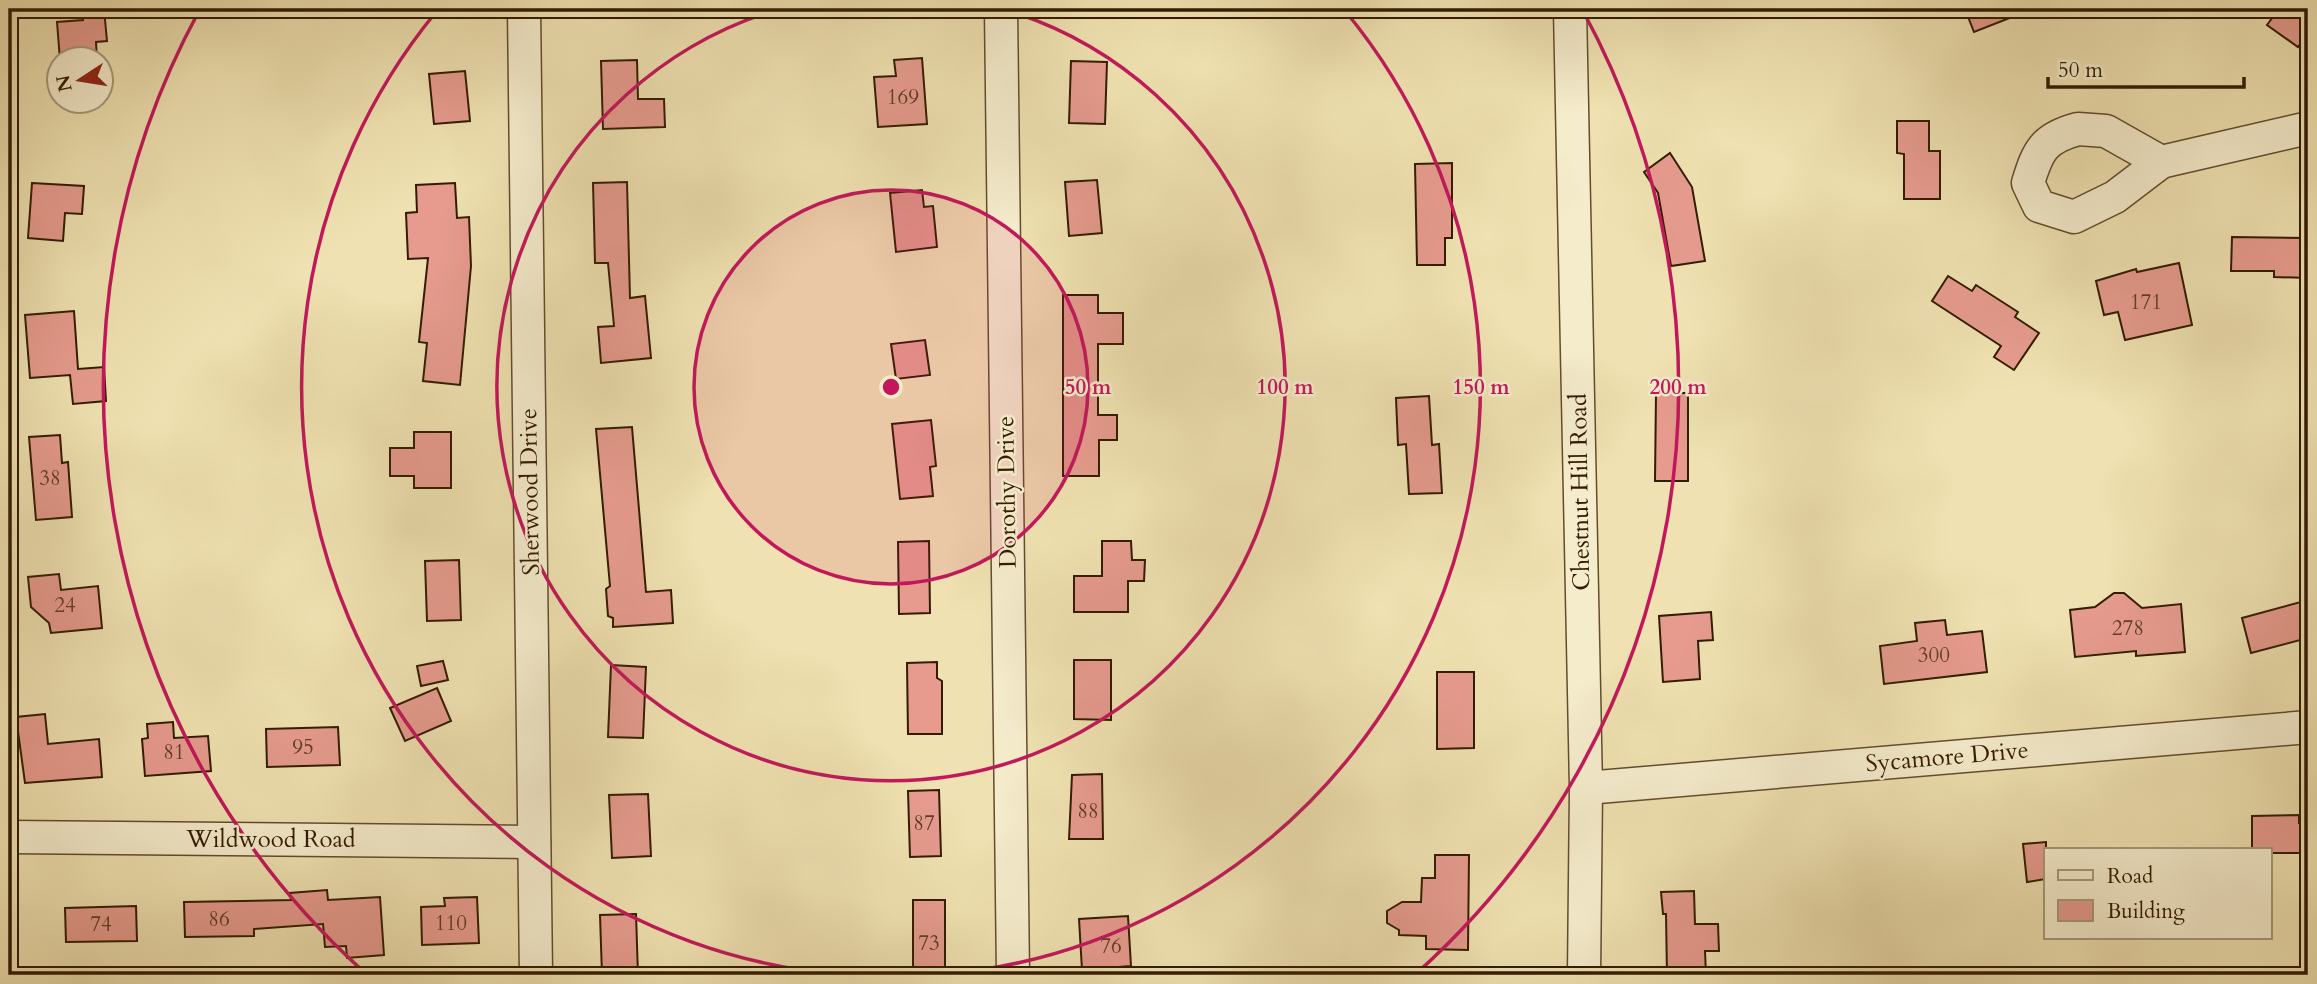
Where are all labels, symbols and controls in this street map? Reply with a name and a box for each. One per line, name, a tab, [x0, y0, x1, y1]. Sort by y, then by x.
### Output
north arrow	[46, 46, 116, 116]
scale bar	[2048, 46, 2244, 90]
text: 50 m	[2058, 56, 2103, 85]
text: N	[50, 72, 79, 94]
house number: 169	[887, 83, 919, 112]
house number: 171	[2130, 288, 2162, 317]
text: 50 m	[1065, 373, 1112, 402]
text: 100 m	[1256, 373, 1314, 402]
text: 150 m	[1452, 373, 1510, 402]
text: 200 m	[1649, 373, 1707, 402]
centre of rings	[879, 375, 903, 399]
street label: Chestnut Hill Road	[1562, 393, 1598, 591]
street label: Sherwood Drive	[512, 408, 548, 576]
street label: Dorothy Drive	[989, 416, 1025, 568]
house number: 38	[39, 464, 61, 493]
house number: 24	[54, 591, 76, 620]
house number: 278	[2112, 614, 2144, 643]
house number: 300	[1918, 641, 1950, 670]
house number: 95	[292, 733, 314, 762]
street label: Sycamore Drive	[1864, 733, 2030, 781]
house number: 81	[163, 738, 185, 767]
house number: 88	[1077, 797, 1099, 826]
house number: 87	[913, 809, 935, 838]
street label: Wildwood Road	[185, 823, 356, 856]
legend	[2044, 848, 2272, 939]
text: Road	[2107, 862, 2153, 891]
text: Building	[2107, 897, 2185, 926]
house number: 86	[208, 905, 230, 934]
house number: 110	[435, 909, 467, 938]
house number: 74	[90, 910, 112, 939]
house number: 73	[918, 929, 940, 958]
house number: 76	[1100, 932, 1122, 961]

